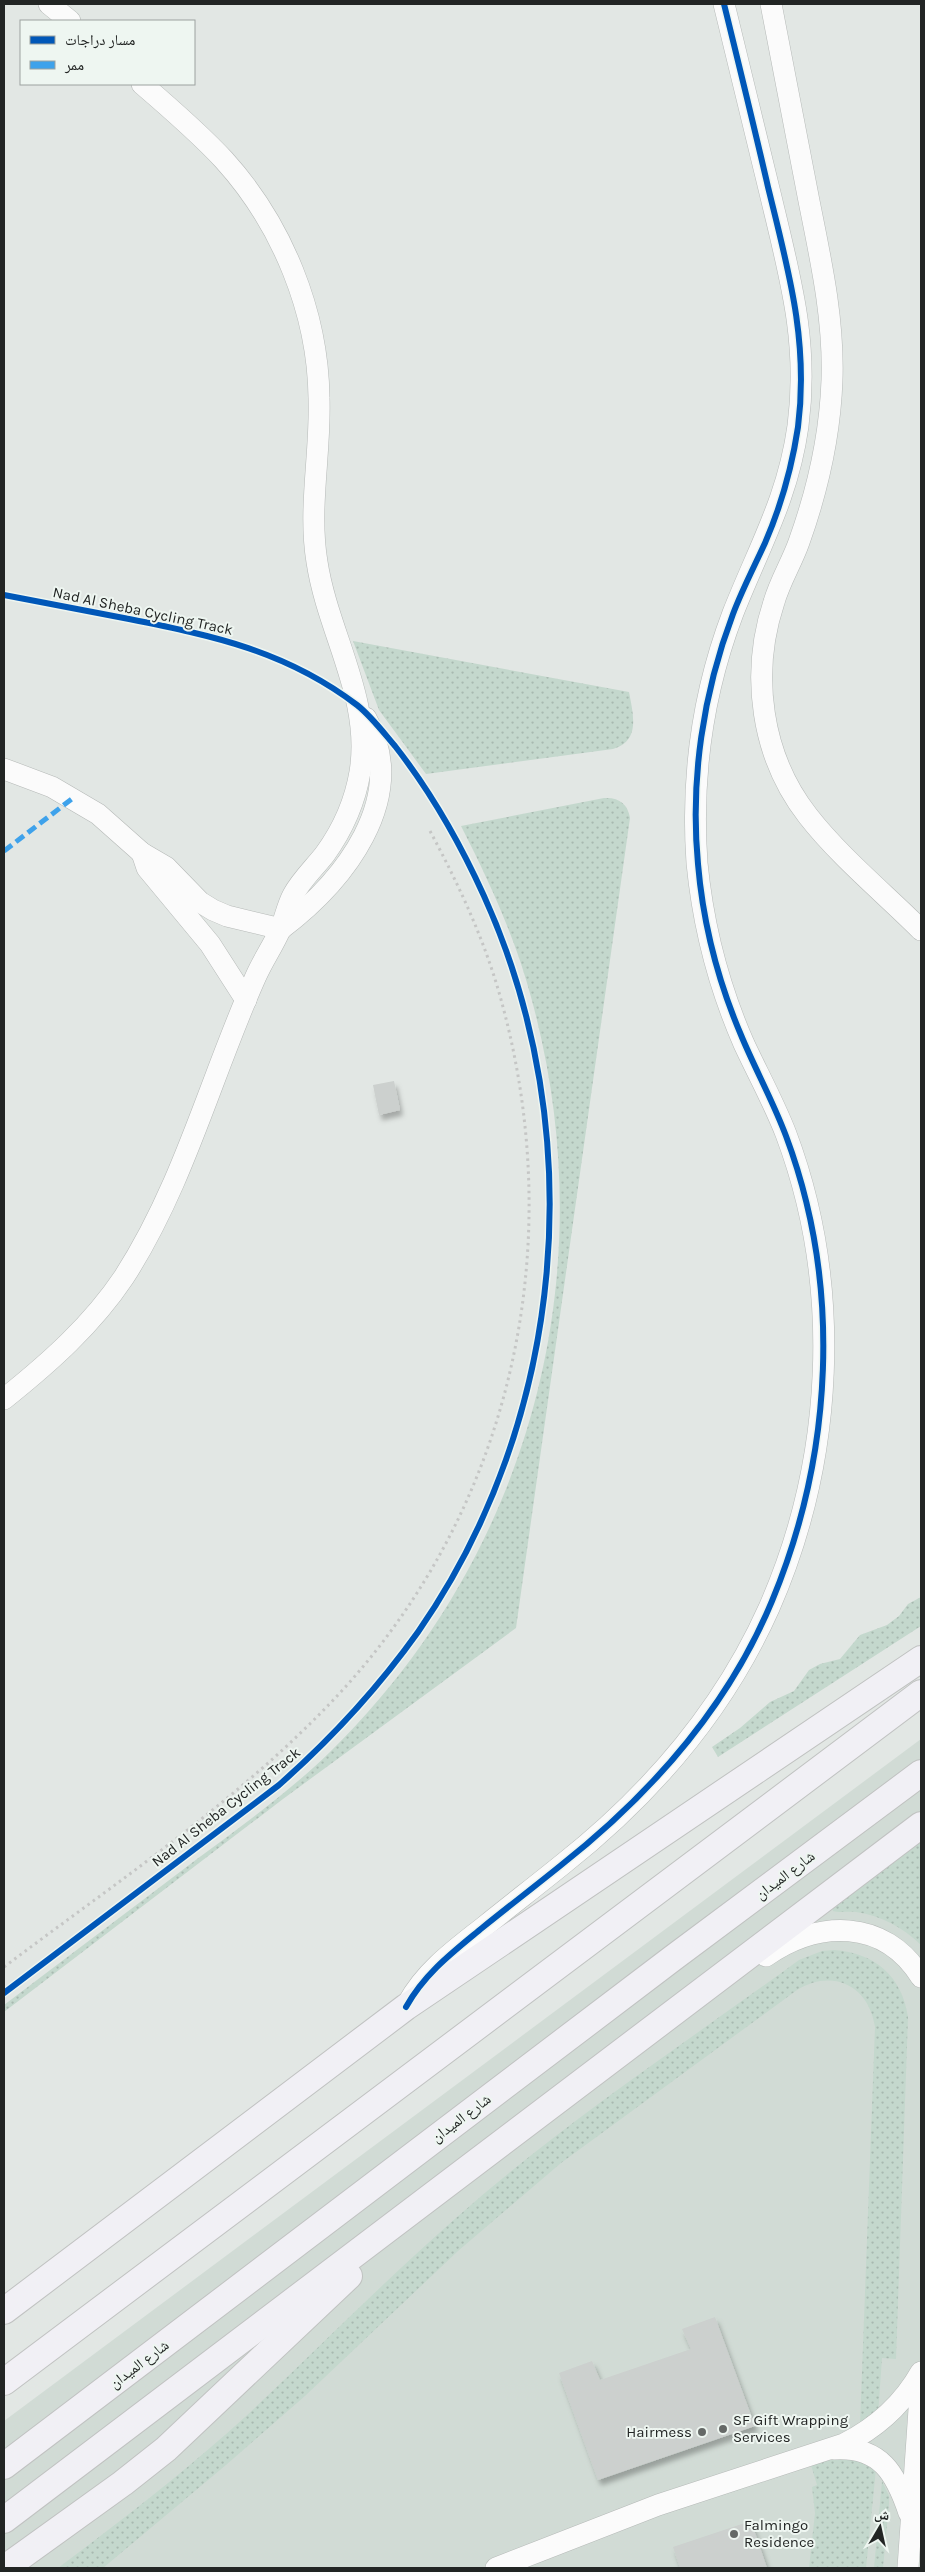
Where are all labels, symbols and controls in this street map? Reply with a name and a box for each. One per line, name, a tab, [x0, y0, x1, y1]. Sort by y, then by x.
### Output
legend	[20, 20, 195, 85]
text: مسار دراجات	[65, 31, 136, 49]
text: ممر	[64, 56, 84, 74]
street label: Nad Al Sheba Cycling Track	[51, 583, 235, 639]
street label: Nad Al Sheba Cycling Track	[148, 1743, 304, 1871]
street label: شارع الميدان	[752, 1847, 819, 1904]
street label: شارع الميدان	[428, 2090, 495, 2147]
street label: شارع الميدان	[106, 2336, 173, 2393]
place label: SF Gift Wrapping Services	[733, 2411, 849, 2446]
place label: Hairmess	[626, 2423, 692, 2441]
marker: SF Gift Wrapping Services	[717, 2423, 729, 2435]
marker: Hairmess	[696, 2426, 708, 2438]
north arrow	[855, 2502, 905, 2552]
text: ش	[873, 2505, 891, 2524]
place label: Falmingo Residence	[744, 2516, 814, 2551]
marker: Falmingo Residence	[728, 2528, 740, 2540]

